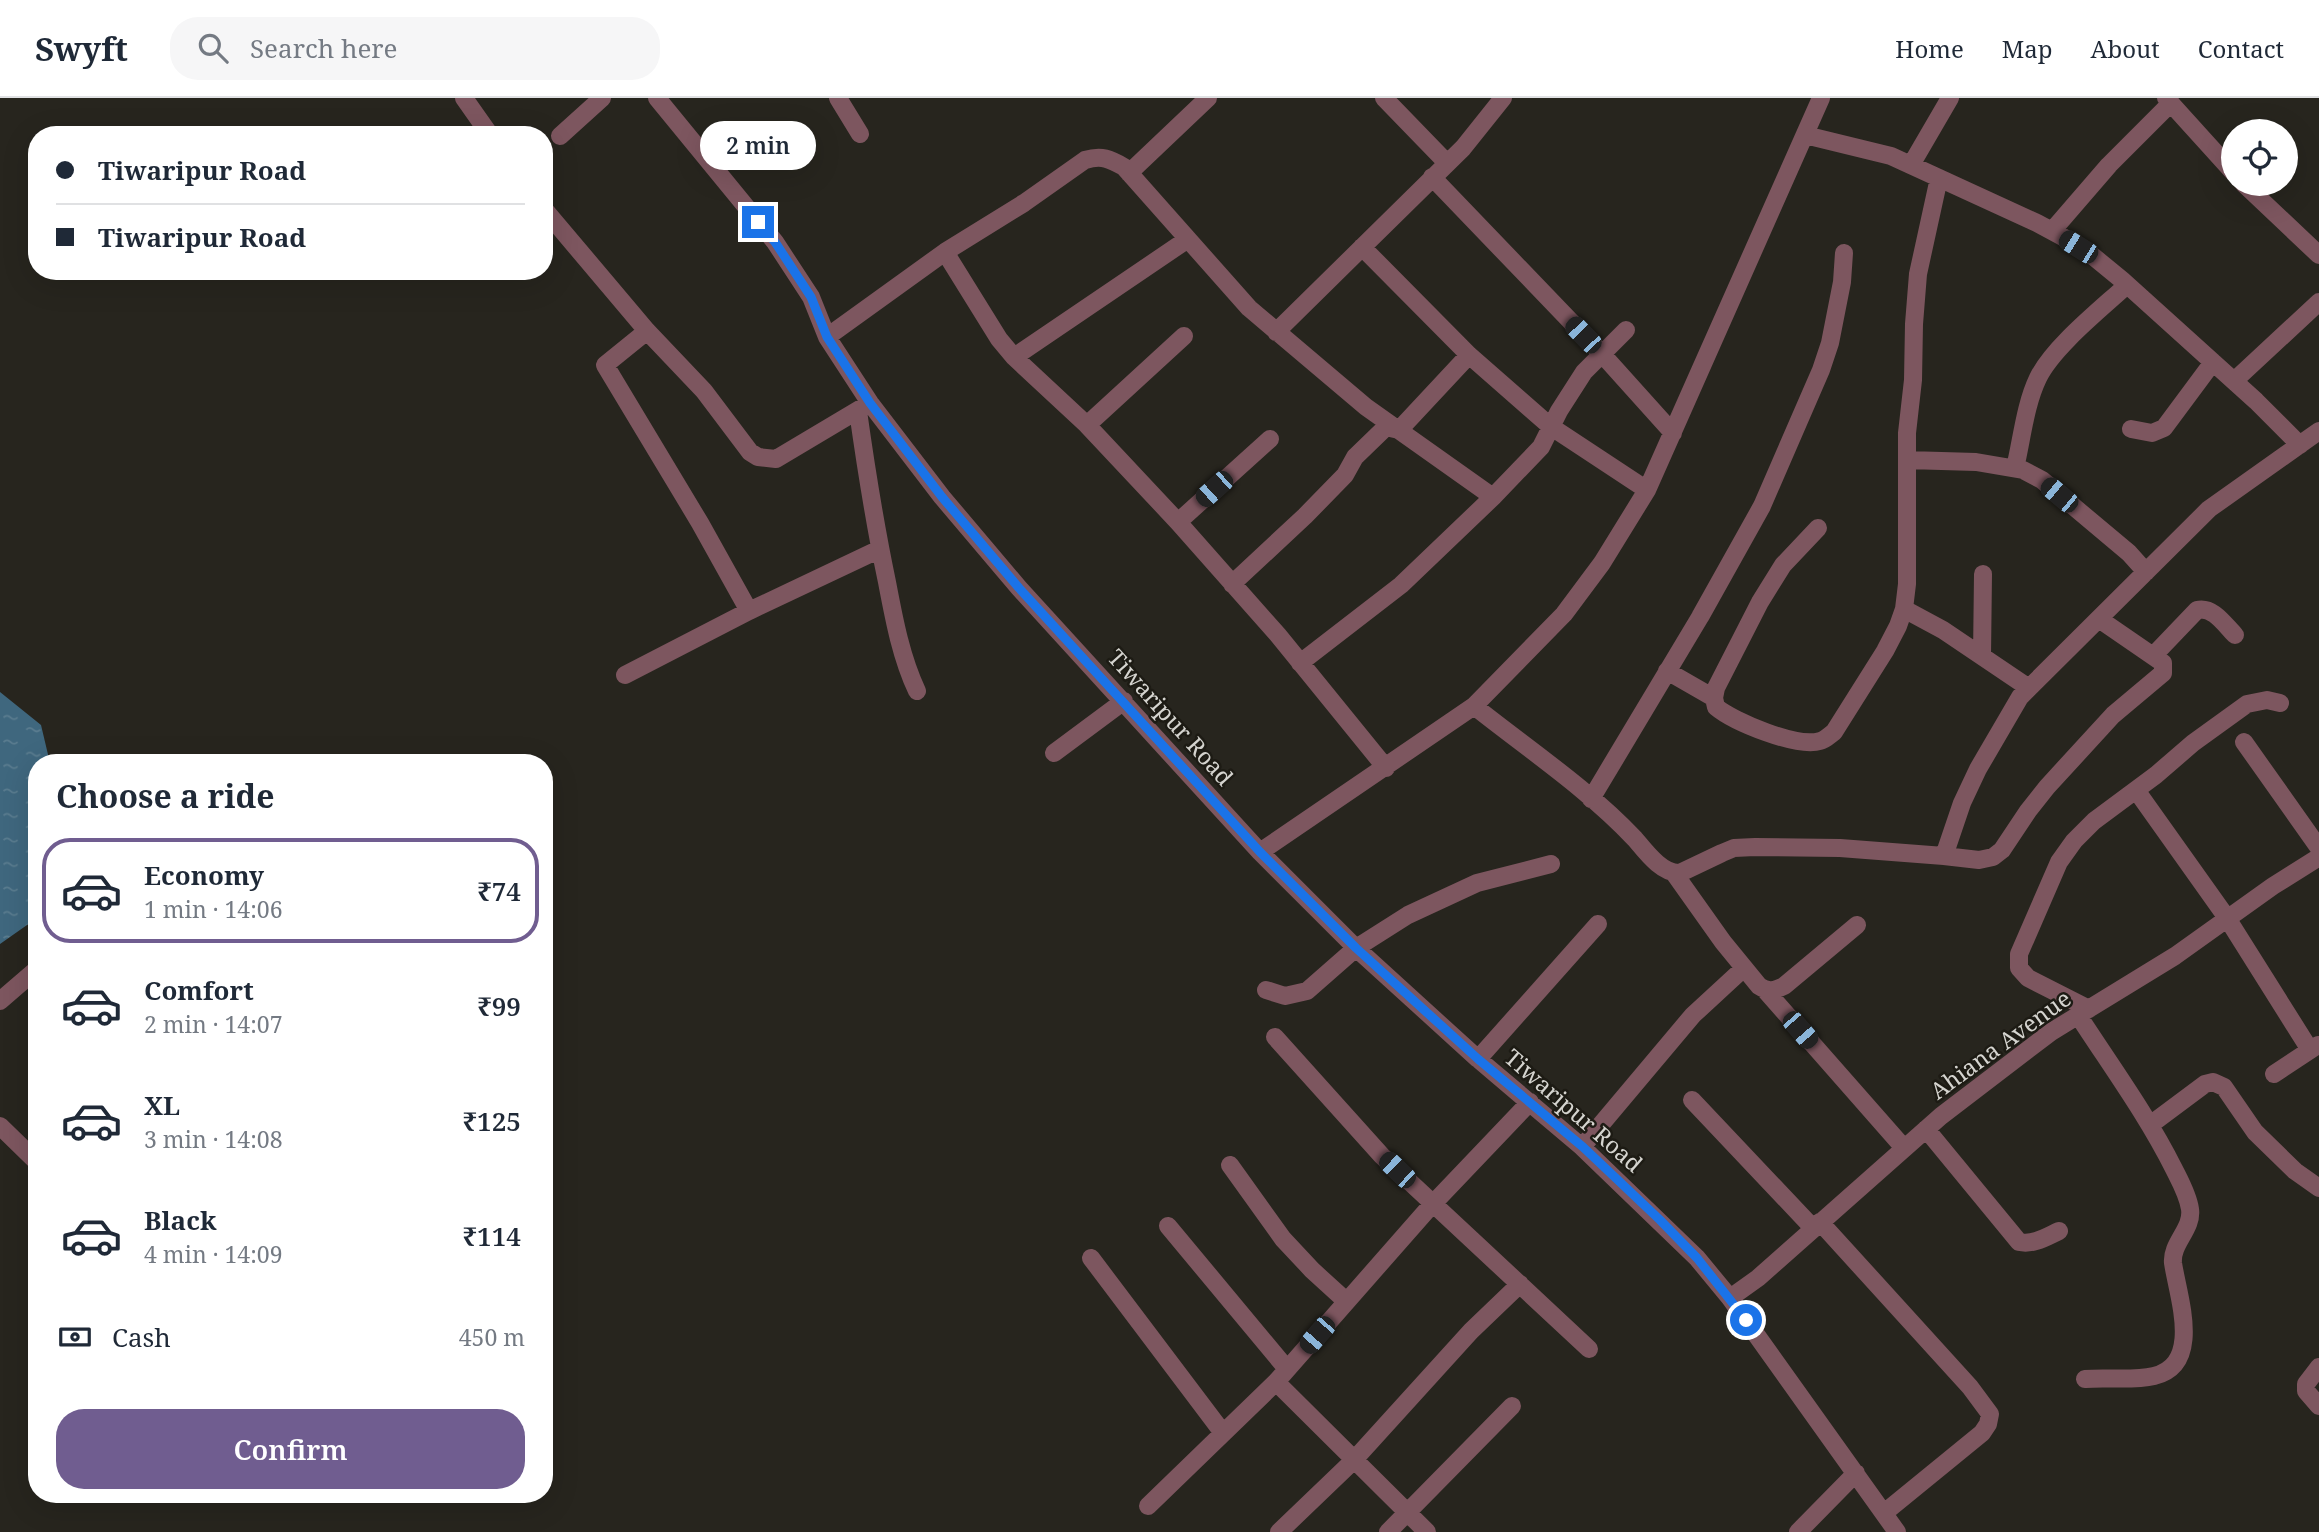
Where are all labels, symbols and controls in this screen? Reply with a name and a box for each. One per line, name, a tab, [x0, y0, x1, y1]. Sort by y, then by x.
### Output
search box	[170, 17, 660, 80]
text: Swyft	[35, 26, 128, 71]
icon: search	[194, 29, 232, 67]
text: Search here	[250, 30, 398, 66]
text: Home	[1895, 32, 1964, 65]
text: Map	[2002, 32, 2053, 65]
text: About	[2091, 32, 2160, 65]
text: Contact	[2198, 32, 2284, 65]
map controls	[2221, 119, 2298, 196]
button: locate	[2221, 119, 2298, 196]
callout: 2 min	[700, 121, 816, 170]
text: 2 min	[726, 129, 790, 161]
text: Tiwaripur Road	[98, 152, 306, 188]
route end	[742, 206, 774, 238]
text: Tiwaripur Road	[98, 219, 306, 255]
car	[2055, 227, 2102, 267]
car	[1561, 313, 1606, 357]
car	[1192, 467, 1237, 511]
car	[2037, 473, 2082, 517]
street label: Tiwaripur Road	[1101, 642, 1241, 792]
text: Choose a ride	[56, 774, 275, 817]
text: Economy	[144, 857, 264, 893]
icon: car	[60, 859, 123, 922]
text: ₹74	[477, 873, 521, 909]
text: 1 min · 14:06	[144, 893, 282, 925]
text: Comfort	[144, 972, 254, 1008]
icon: car	[60, 974, 123, 1037]
street label: Ahiana Avenue	[1923, 982, 2077, 1106]
text: ₹99	[477, 988, 521, 1024]
car	[1779, 1007, 1822, 1053]
text: 2 min · 14:07	[144, 1008, 282, 1040]
street label: Tiwaripur Road	[1498, 1041, 1650, 1179]
text: XL	[144, 1087, 180, 1123]
icon: car	[60, 1089, 123, 1152]
text: ₹125	[463, 1103, 521, 1139]
text: 3 min · 14:08	[144, 1123, 282, 1155]
car	[1375, 1148, 1420, 1192]
text: Black	[144, 1202, 217, 1238]
icon: car	[60, 1204, 123, 1267]
text: ₹114	[463, 1218, 521, 1254]
text: 4 min · 14:09	[144, 1238, 282, 1270]
route start	[1730, 1304, 1762, 1336]
car	[1296, 1312, 1339, 1358]
icon: cash	[56, 1318, 94, 1356]
text: Cash	[112, 1319, 171, 1355]
text: 450 m	[459, 1321, 525, 1353]
button: Confirm	[56, 1409, 525, 1489]

